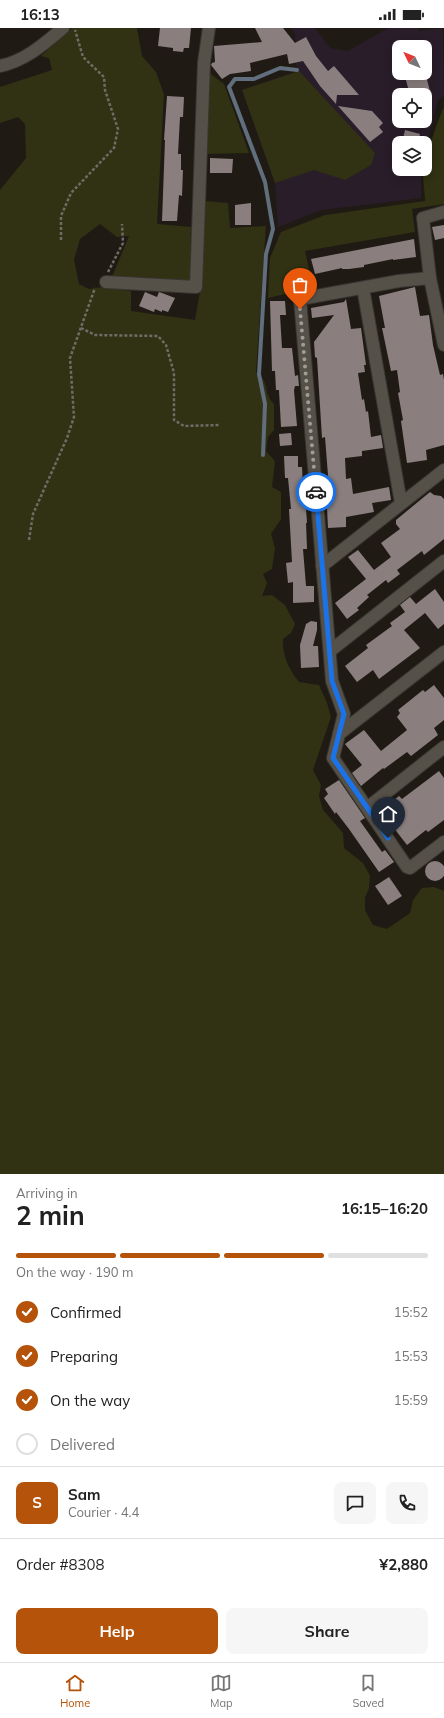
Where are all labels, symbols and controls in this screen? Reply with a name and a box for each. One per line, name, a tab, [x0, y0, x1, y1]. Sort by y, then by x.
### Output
text: 16:13	[20, 5, 60, 24]
north arrow	[392, 40, 432, 80]
map controls	[392, 40, 432, 176]
button: locate	[392, 88, 432, 128]
button: layers	[392, 136, 432, 176]
pin	[283, 268, 317, 309]
icon: bag	[289, 274, 311, 296]
courier	[296, 472, 336, 512]
icon: car	[305, 481, 327, 503]
pin	[371, 797, 405, 838]
icon: home	[377, 803, 399, 825]
text: Arriving in	[16, 1185, 78, 1201]
text: 2 min	[16, 1199, 85, 1232]
text: 16:15–16:20	[341, 1199, 428, 1218]
text: On the way · 190 m	[16, 1264, 133, 1280]
icon: check	[16, 1301, 38, 1323]
text: Confirmed	[50, 1303, 121, 1322]
text: 15:52	[394, 1304, 428, 1320]
icon: check	[16, 1345, 38, 1367]
text: Preparing	[50, 1347, 118, 1366]
text: 15:53	[394, 1348, 428, 1364]
icon: check	[16, 1389, 38, 1411]
text: On the way	[50, 1391, 130, 1410]
text: 15:59	[394, 1392, 428, 1408]
text: Delivered	[50, 1435, 115, 1454]
button: chat	[334, 1482, 376, 1524]
button: phone	[386, 1482, 428, 1524]
text: Sam	[68, 1485, 100, 1504]
text: S	[32, 1493, 42, 1512]
text: Courier · 4.4	[68, 1504, 139, 1520]
text: Order #8308	[16, 1555, 104, 1574]
text: ¥2,880	[379, 1555, 428, 1574]
button: Help	[16, 1608, 218, 1654]
button: Share	[226, 1608, 428, 1654]
tab: Home	[60, 1672, 90, 1710]
tab: Map	[210, 1672, 233, 1710]
tab: Saved	[352, 1672, 384, 1710]

